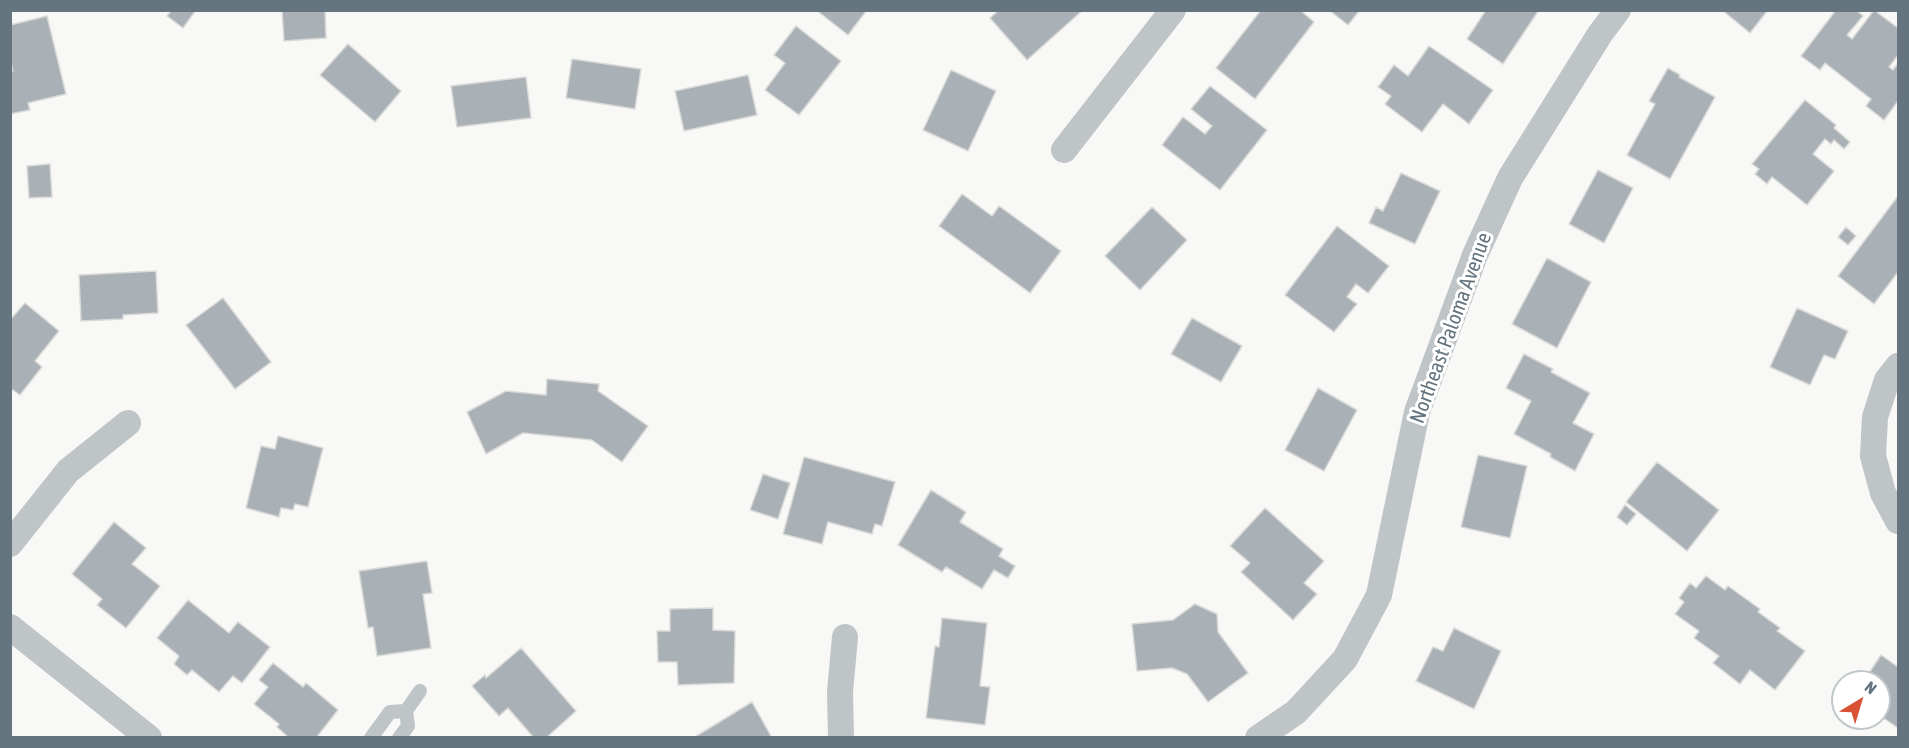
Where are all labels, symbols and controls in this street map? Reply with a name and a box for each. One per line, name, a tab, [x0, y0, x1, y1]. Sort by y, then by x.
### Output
street label: Northeast Paloma Avenue	[1405, 229, 1497, 427]
north arrow	[1831, 670, 1891, 730]
text: N	[1862, 677, 1880, 697]

